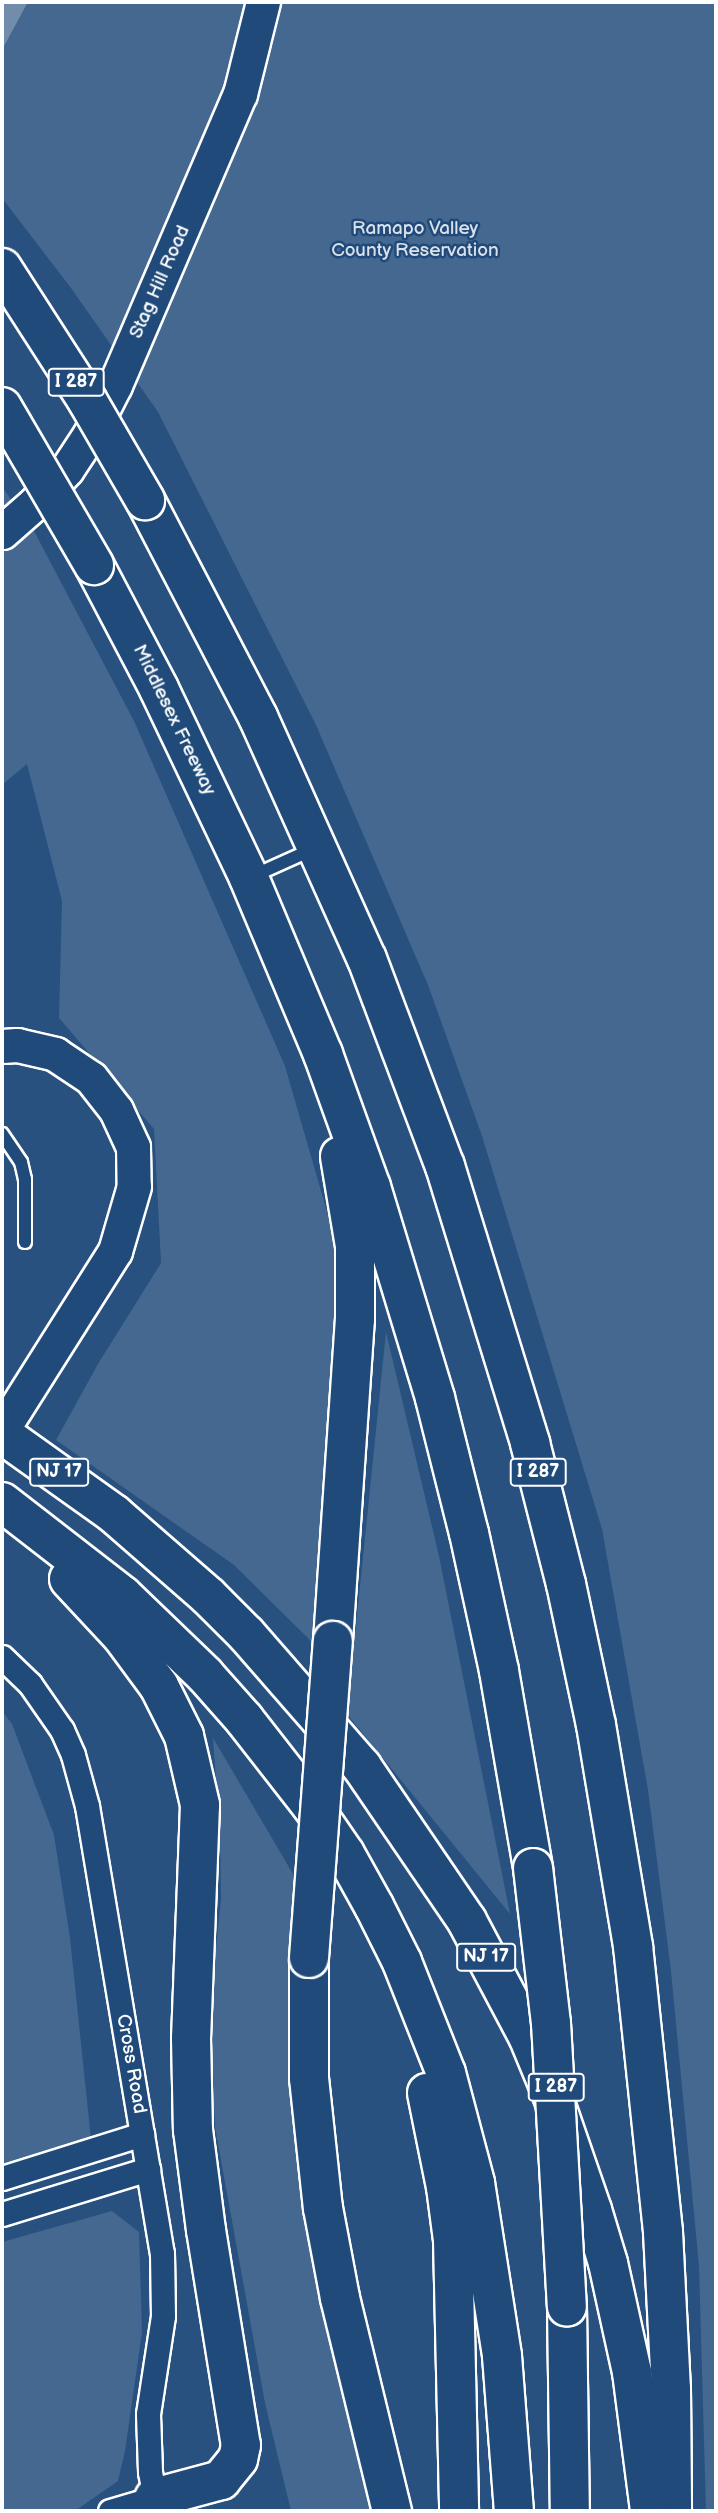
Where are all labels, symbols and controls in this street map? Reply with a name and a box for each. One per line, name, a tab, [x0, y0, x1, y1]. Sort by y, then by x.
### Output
park label: Ramapo Valley County Reservation	[331, 218, 499, 262]
street label: Stag Hill Road	[125, 222, 195, 342]
road number: I 287	[46, 368, 106, 396]
street label: Middlesex Freeway	[128, 641, 220, 799]
road number: NJ 17	[28, 1457, 90, 1486]
road number: I 287	[508, 1457, 568, 1486]
road number: NJ 17	[454, 1942, 518, 1971]
street label: Cross Road	[111, 2012, 151, 2116]
road number: I 287	[526, 2073, 586, 2102]

